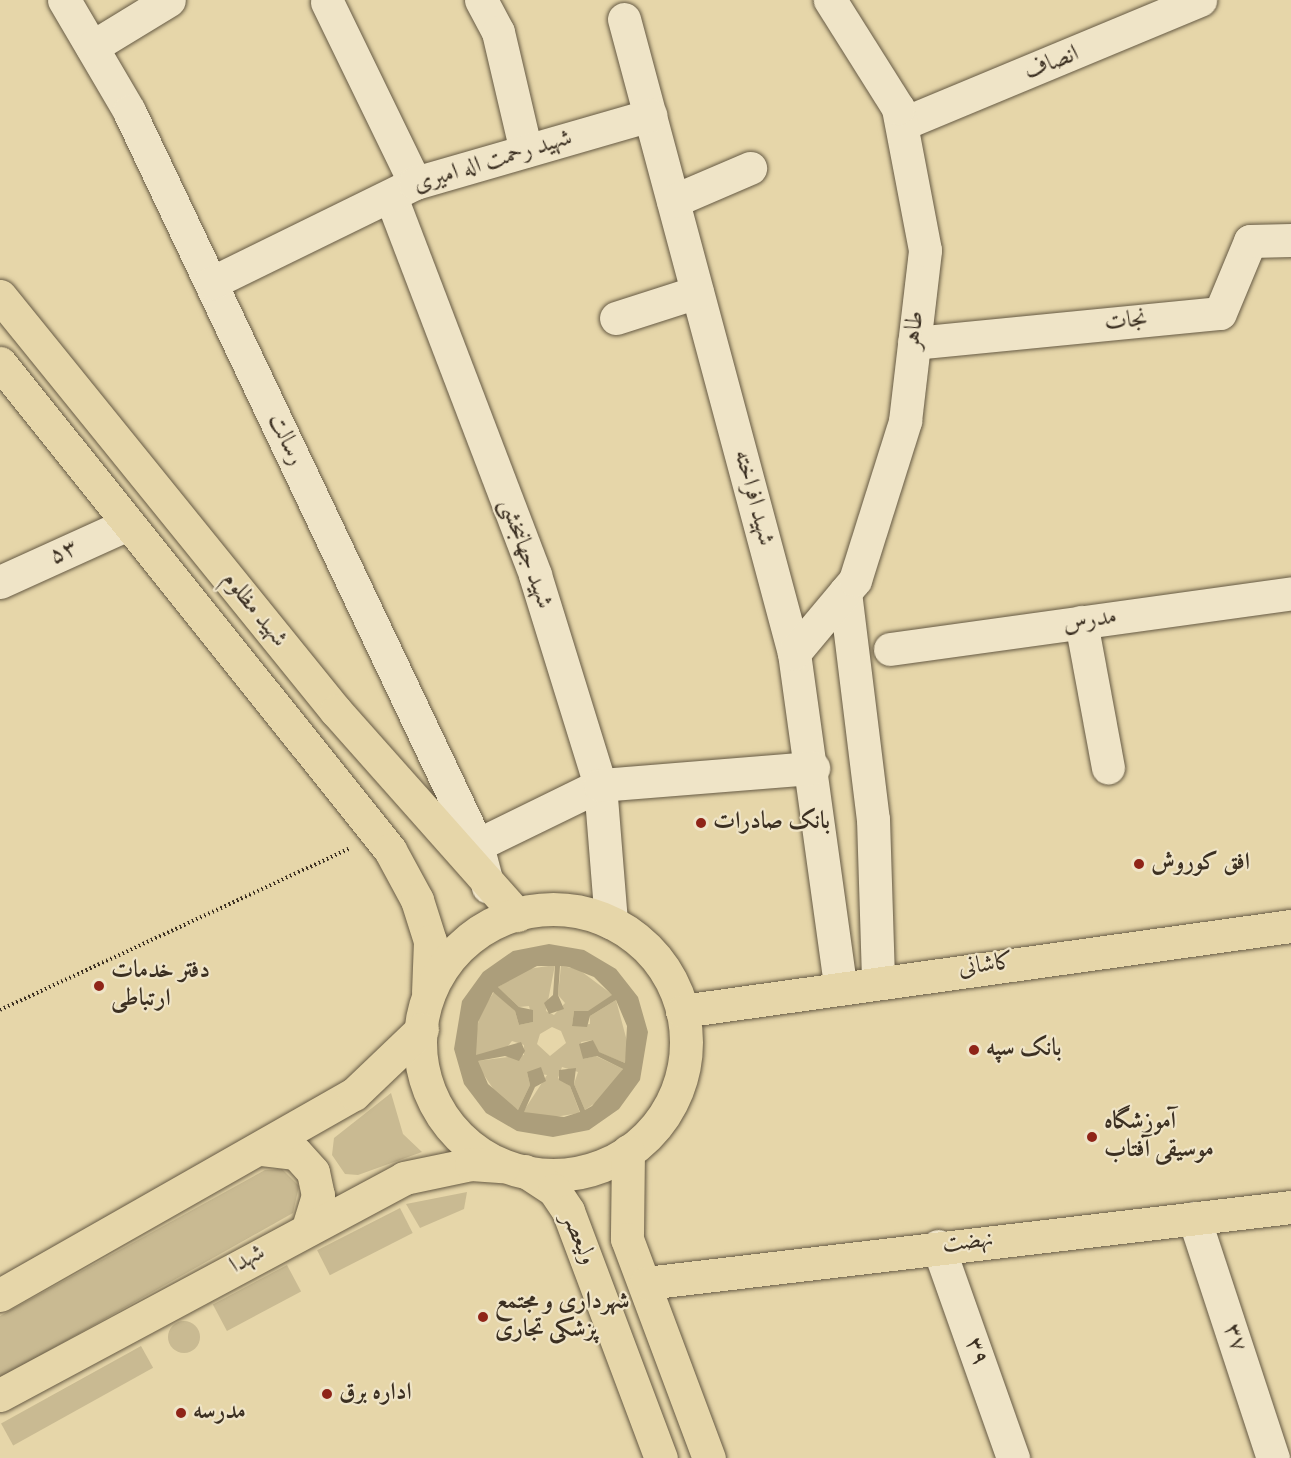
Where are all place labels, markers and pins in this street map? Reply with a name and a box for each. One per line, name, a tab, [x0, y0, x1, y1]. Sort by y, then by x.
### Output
place label: بانک صادرات	[713, 809, 830, 837]
marker: بانک صادرات	[694, 816, 708, 830]
place label: افق کوروش	[1151, 850, 1250, 878]
marker: افق کوروش	[1132, 857, 1146, 871]
place label: دفتر خدمات ارتباطی	[111, 958, 210, 1014]
marker: دفتر خدمات ارتباطی	[92, 979, 106, 993]
place label: بانک سپه	[986, 1036, 1061, 1064]
marker: بانک سپه	[967, 1043, 981, 1057]
place label: آموزشگاه موسیقی آفتاب	[1104, 1109, 1214, 1165]
marker: آموزشگاه موسیقی آفتاب	[1085, 1130, 1099, 1144]
place label: شهرداری و مجتمع پزشکی تجاری	[495, 1289, 630, 1345]
marker: شهرداری و مجتمع پزشکی تجاری	[476, 1310, 490, 1324]
place label: اداره برق	[339, 1380, 412, 1408]
marker: اداره برق	[320, 1387, 334, 1401]
place label: مدرسه	[193, 1399, 246, 1427]
marker: مدرسه	[174, 1406, 188, 1420]

